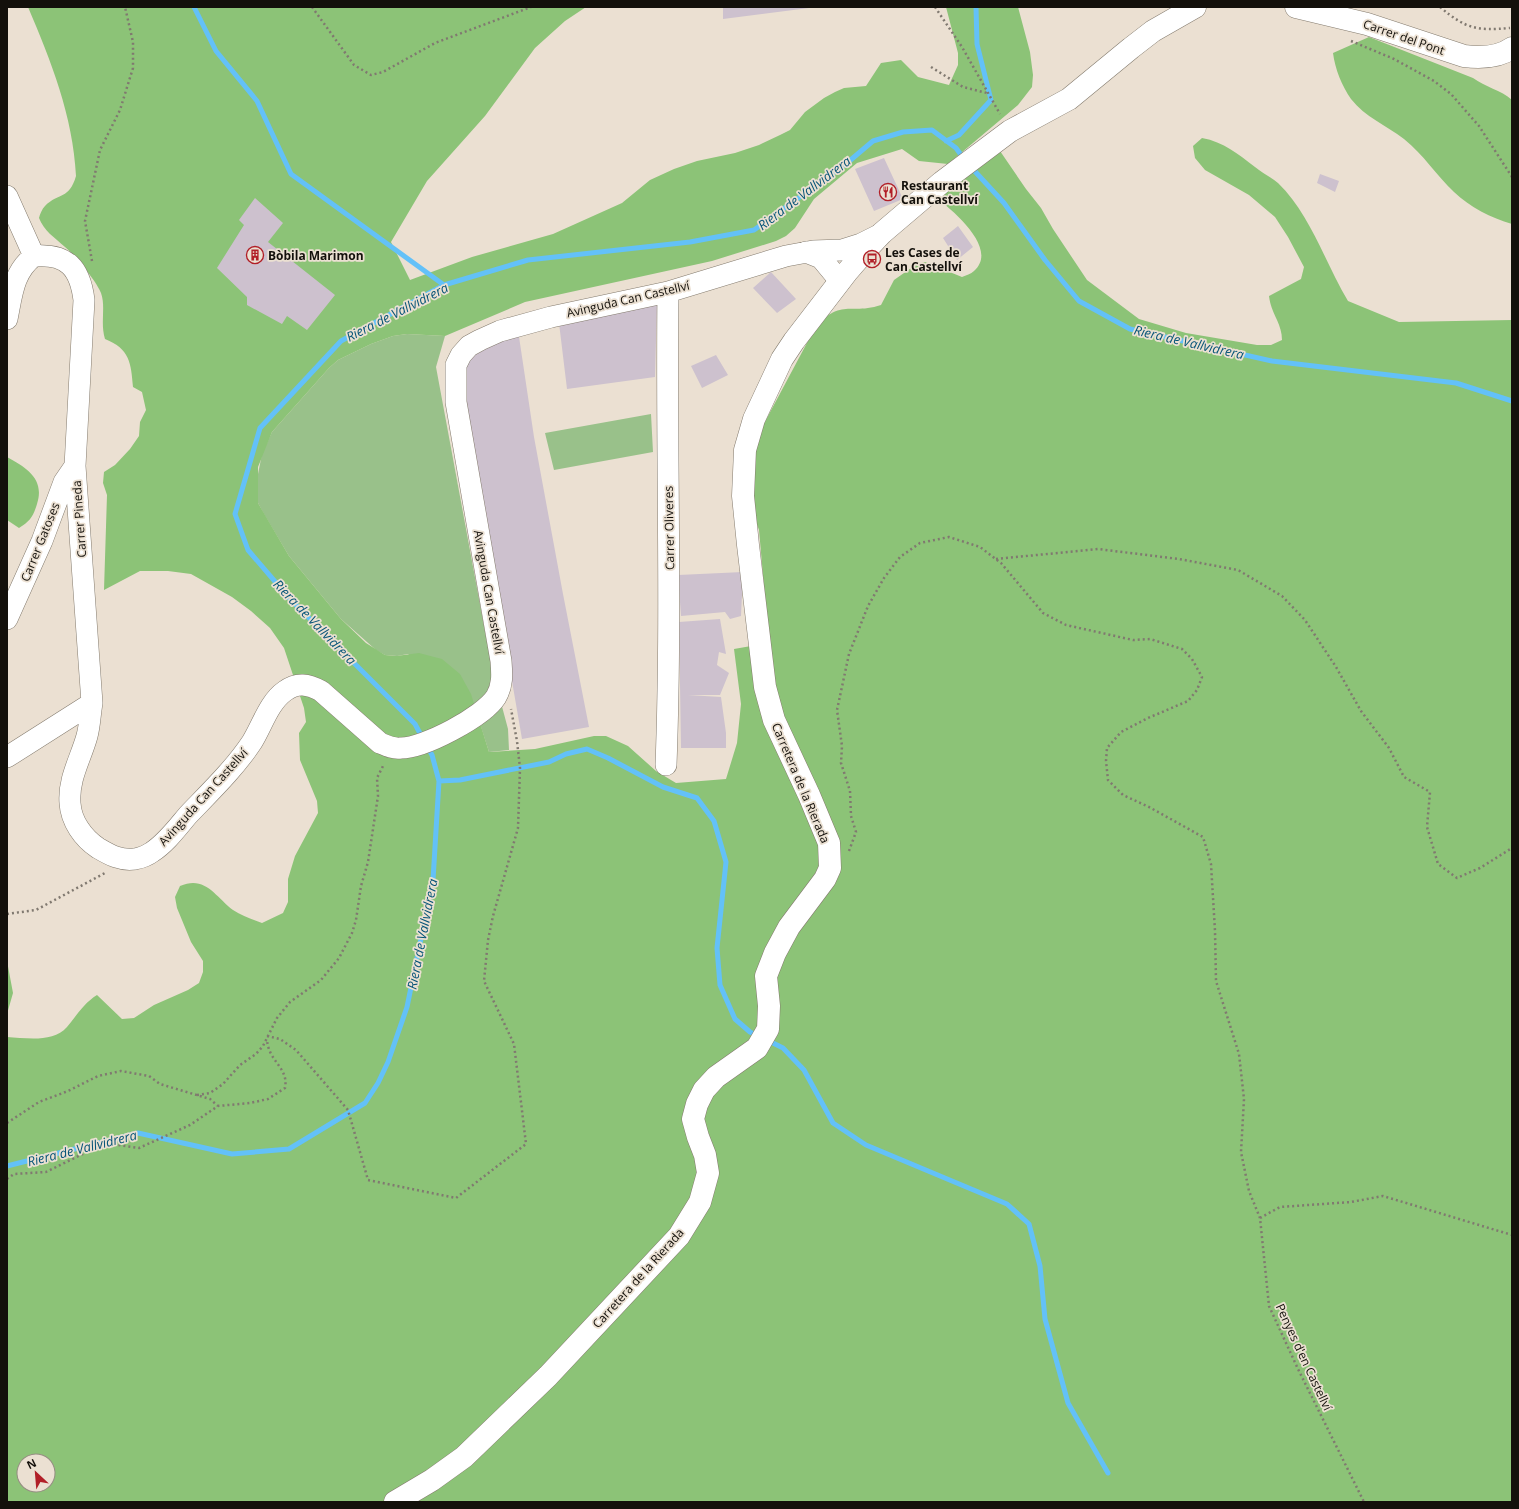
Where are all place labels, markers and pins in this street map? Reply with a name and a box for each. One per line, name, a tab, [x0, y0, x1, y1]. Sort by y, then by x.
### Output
place label: Restaurant Can Castellví	[901, 177, 979, 208]
restaurant icon: Restaurant Can Castellví	[878, 182, 898, 202]
place label: Les Cases de Can Castellví	[885, 244, 963, 275]
building icon: Bòbila Marimon	[245, 245, 265, 265]
place label: Bòbila Marimon	[268, 247, 364, 264]
bus stop icon: Les Cases de Can Castellví	[862, 249, 882, 269]

